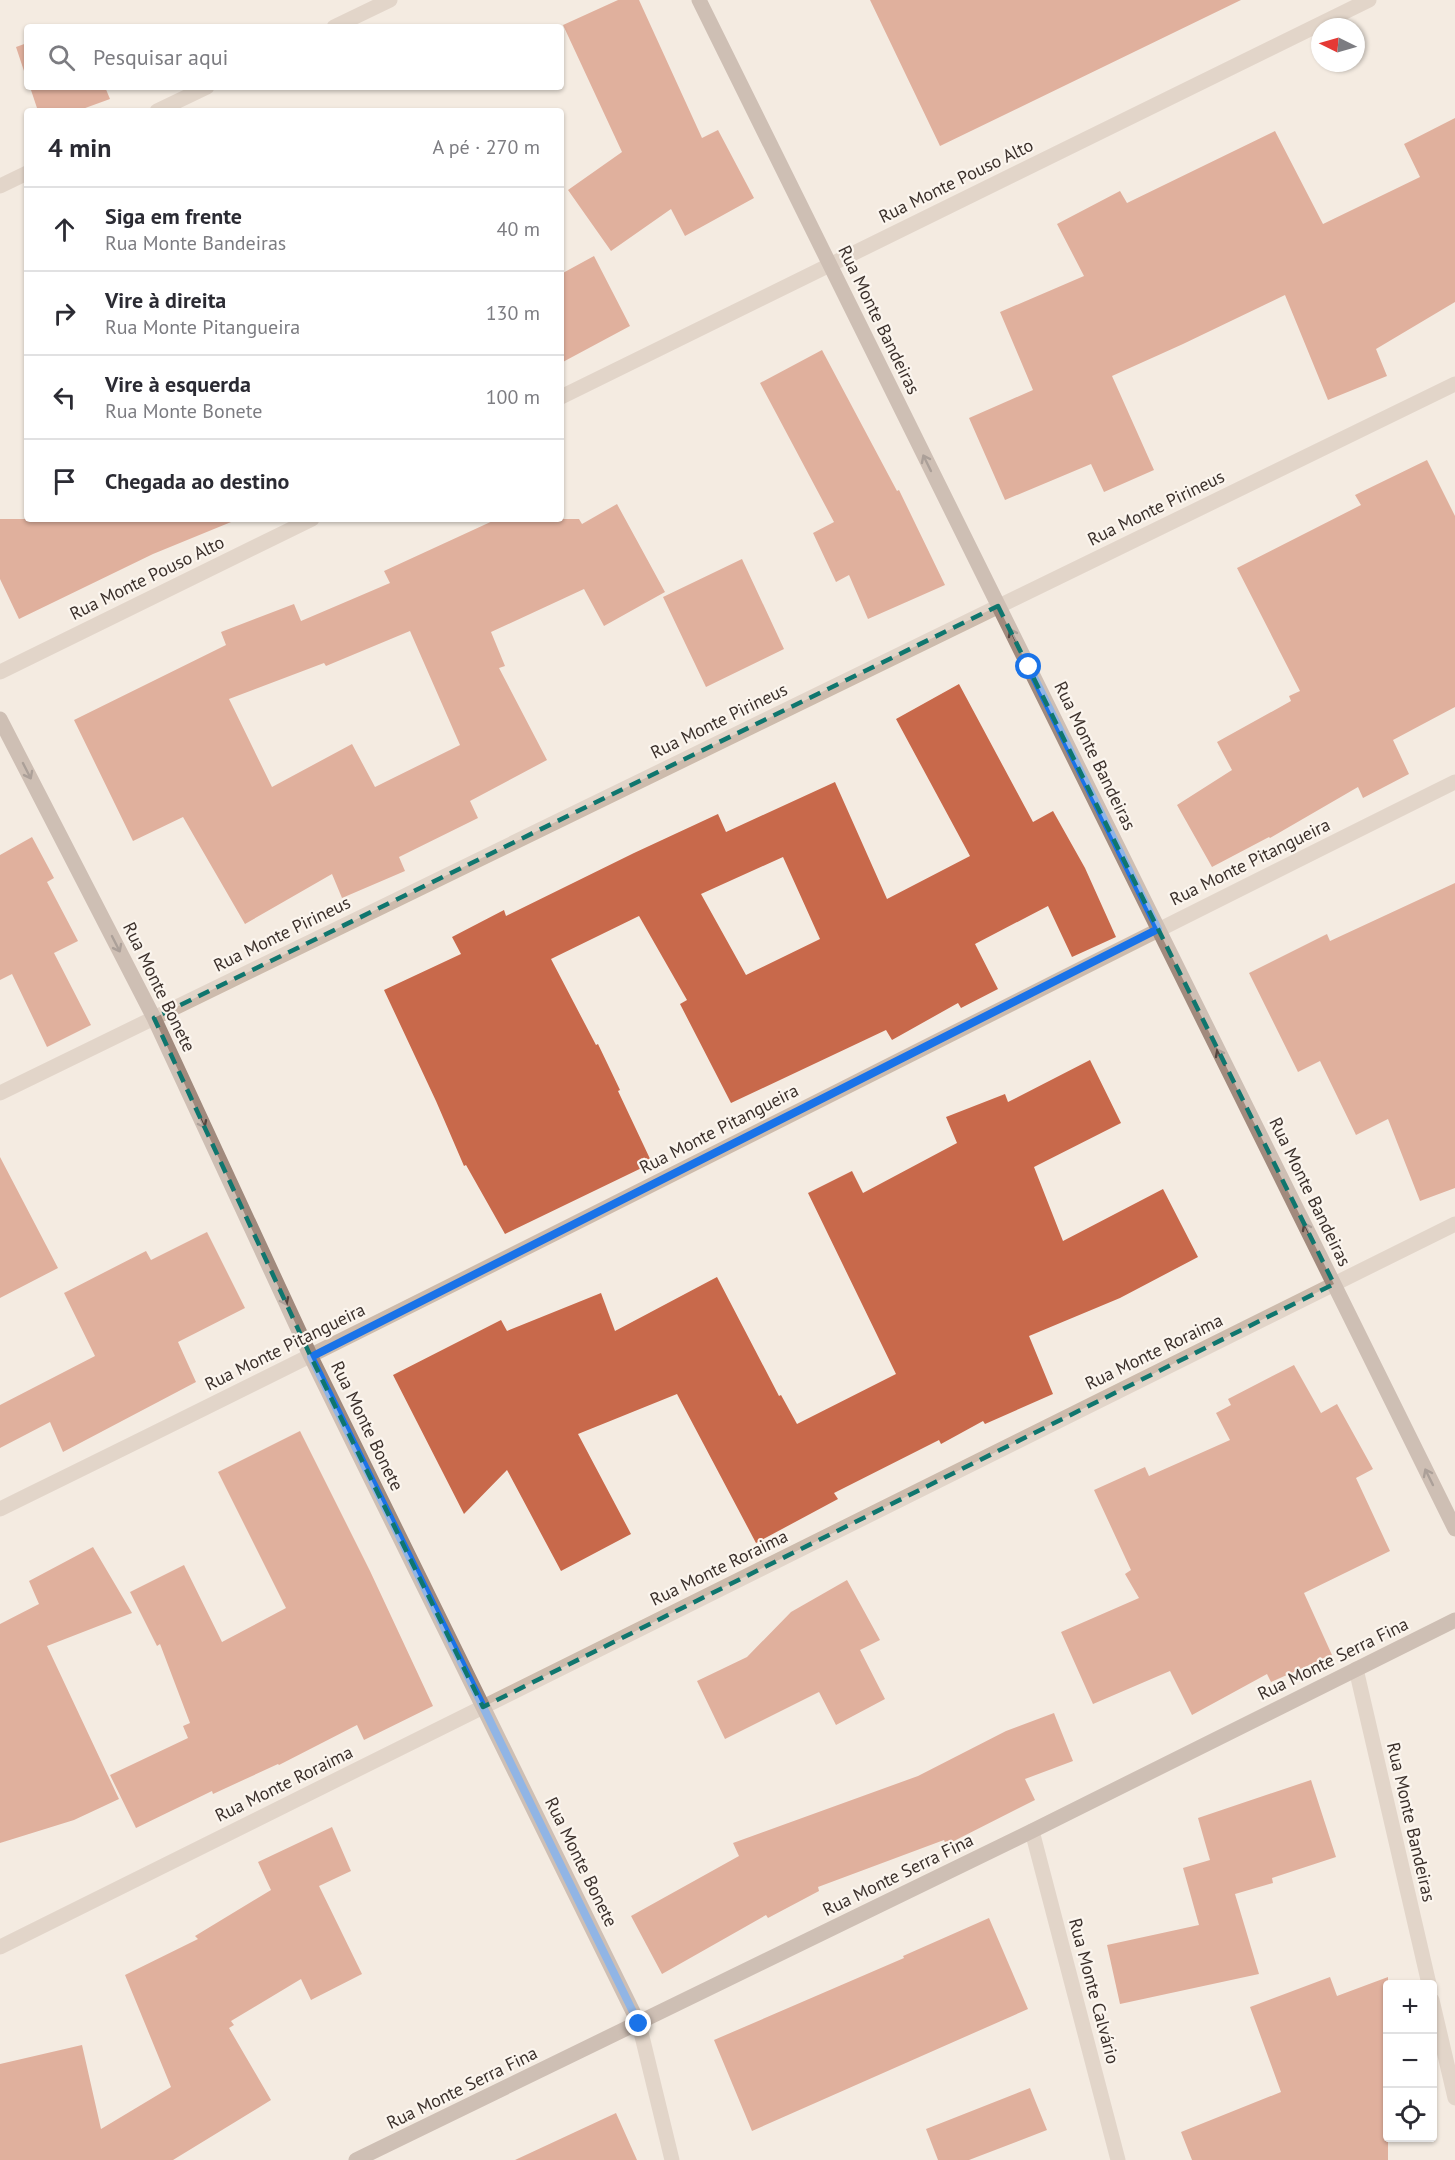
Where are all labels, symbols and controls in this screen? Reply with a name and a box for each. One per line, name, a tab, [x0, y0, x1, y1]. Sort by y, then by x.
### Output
north arrow	[1311, 18, 1365, 72]
search box	[24, 24, 564, 90]
icon: search	[45, 41, 78, 74]
text: Pesquisar aqui	[93, 43, 229, 71]
text: 4 min	[48, 131, 111, 164]
street label: Rua Monte Pouso Alto	[875, 133, 1037, 228]
text: A pé · 270 m	[433, 134, 540, 160]
text: Siga em frente	[105, 202, 242, 230]
icon: ahead	[48, 213, 81, 246]
text: 40 m	[497, 216, 540, 242]
text: Rua Monte Bandeiras	[105, 230, 286, 256]
street label: Rua Monte Bandeiras	[833, 241, 926, 398]
text: Vire à direita	[105, 286, 226, 314]
icon: right	[48, 297, 81, 330]
text: 130 m	[486, 300, 540, 326]
text: Rua Monte Pitangueira	[105, 314, 300, 340]
text: Vire à esquerda	[105, 370, 251, 398]
icon: left	[48, 381, 81, 414]
text: 100 m	[486, 384, 540, 410]
text: Rua Monte Bonete	[105, 398, 263, 424]
one-way arrow	[921, 454, 932, 472]
street label: Rua Monte Pirineus	[1083, 464, 1228, 551]
icon: arrive	[48, 465, 81, 498]
text: Chegada ao destino	[105, 467, 289, 495]
street label: Rua Monte Pouso Alto	[66, 530, 228, 625]
one-way arrow	[1008, 629, 1019, 647]
route start	[1015, 653, 1041, 679]
street label: Rua Monte Pirineus	[646, 677, 791, 764]
street label: Rua Monte Bandeiras	[1049, 677, 1142, 834]
one-way arrow	[22, 761, 33, 779]
street label: Rua Monte Pitangueira	[1166, 813, 1334, 910]
street label: Rua Monte Pirineus	[209, 890, 354, 977]
street label: Rua Monte Bonete	[118, 918, 201, 1056]
one-way arrow	[110, 935, 122, 952]
one-way arrow	[1215, 1048, 1227, 1066]
street label: Rua Monte Pitangueira	[635, 1078, 802, 1179]
one-way arrow	[196, 1110, 207, 1128]
street label: Rua Monte Bandeiras	[1264, 1113, 1357, 1270]
one-way arrow	[1301, 1223, 1313, 1241]
one-way arrow	[277, 1287, 289, 1305]
street label: Rua Monte Pitangueira	[201, 1298, 369, 1395]
street label: Rua Monte Roraima	[1081, 1308, 1226, 1395]
street label: Rua Monte Bonete	[326, 1357, 409, 1495]
one-way arrow	[1423, 1468, 1434, 1486]
street label: Rua Monte Roraima	[646, 1524, 791, 1611]
street label: Rua Monte Serra Fina	[1254, 1612, 1412, 1705]
street label: Rua Monte Roraima	[211, 1740, 356, 1827]
street label: Rua Monte Bandeiras	[1382, 1740, 1441, 1904]
street label: Rua Monte Bonete	[540, 1793, 623, 1931]
street label: Rua Monte Serra Fina	[819, 1828, 977, 1921]
street label: Rua Monte Calvário	[1064, 1915, 1125, 2066]
map controls	[1383, 1980, 1437, 2142]
button: +	[1383, 1980, 1437, 2034]
route end	[625, 2010, 651, 2036]
button: −	[1383, 2034, 1437, 2088]
street label: Rua Monte Serra Fina	[383, 2041, 541, 2134]
button: locate	[1383, 2088, 1437, 2142]

